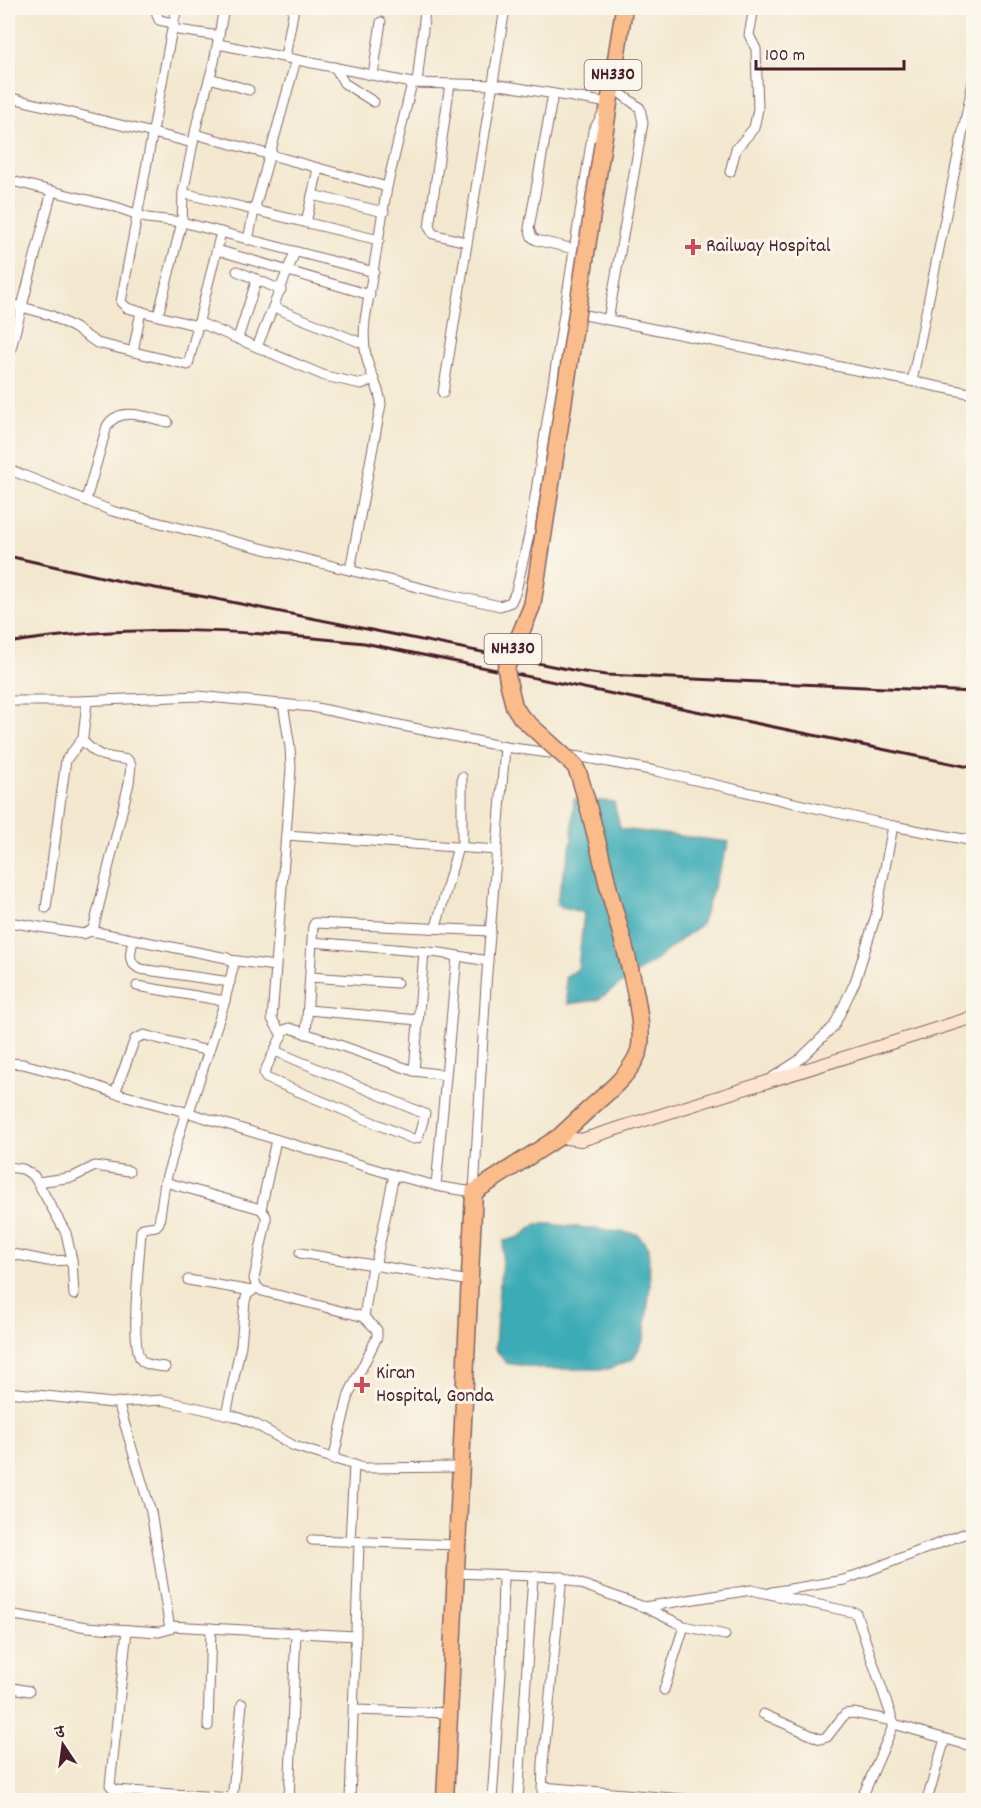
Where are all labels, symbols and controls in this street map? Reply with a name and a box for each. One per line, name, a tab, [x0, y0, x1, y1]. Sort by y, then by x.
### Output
scale bar	[756, 33, 904, 71]
text: 100 m	[765, 44, 805, 69]
road number: NH330	[584, 60, 642, 90]
place label: Railway Hospital	[706, 233, 831, 261]
marker: Railway Hospital	[684, 238, 702, 256]
road number: NH330	[484, 634, 542, 664]
place label: Kiran Hospital, Gonda	[376, 1360, 494, 1411]
marker: Kiran Hospital, Gonda	[353, 1376, 371, 1394]
north arrow	[33, 1715, 93, 1775]
text: उ	[52, 1720, 68, 1745]

